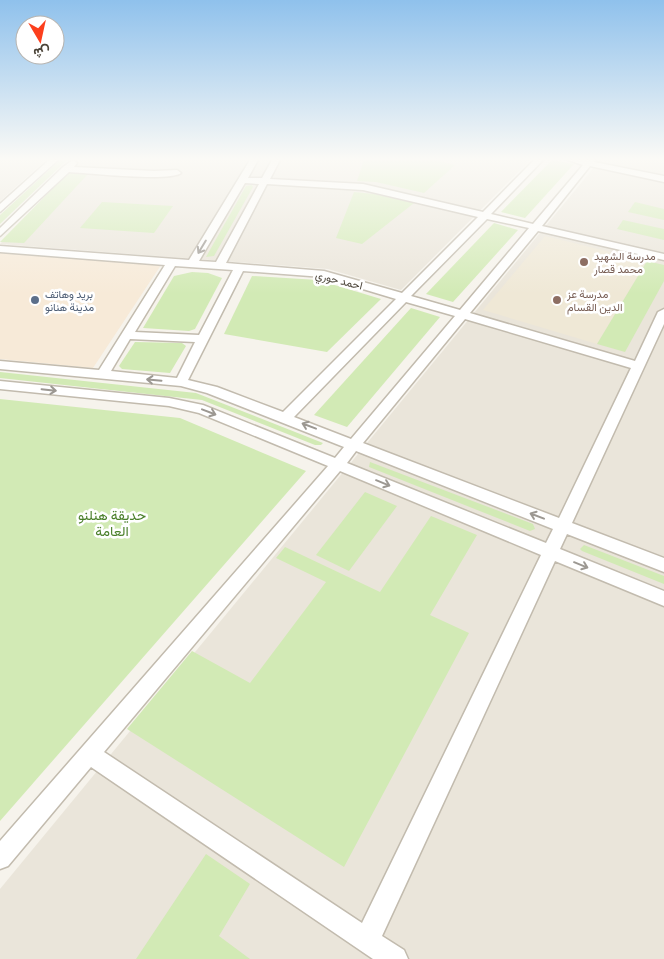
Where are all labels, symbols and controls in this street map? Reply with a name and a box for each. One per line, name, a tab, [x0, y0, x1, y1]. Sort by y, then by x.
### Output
north arrow	[15, 15, 65, 65]
text: ش	[32, 43, 52, 63]
one-way arrow	[197, 239, 207, 253]
place label: مدرسة الشهيد محمد قصار	[593, 249, 656, 276]
marker: مدرسة الشهيد محمد قصار	[578, 256, 590, 268]
street label: احمد حوري	[313, 267, 364, 296]
place label: بريد وهاتف مدينة هنانو	[45, 287, 94, 314]
place label: مدرسة عز الدين القسام	[566, 287, 623, 315]
marker: بريد وهاتف مدينة هنانو	[29, 294, 41, 306]
marker: مدرسة عز الدين القسام	[551, 294, 563, 306]
one-way arrow	[147, 375, 163, 385]
one-way arrow	[40, 385, 56, 395]
one-way arrow	[201, 408, 216, 417]
one-way arrow	[302, 421, 317, 430]
one-way arrow	[375, 478, 390, 488]
park label: حديقة هنلنو العامة	[78, 506, 146, 540]
one-way arrow	[530, 510, 545, 520]
one-way arrow	[573, 561, 589, 570]

